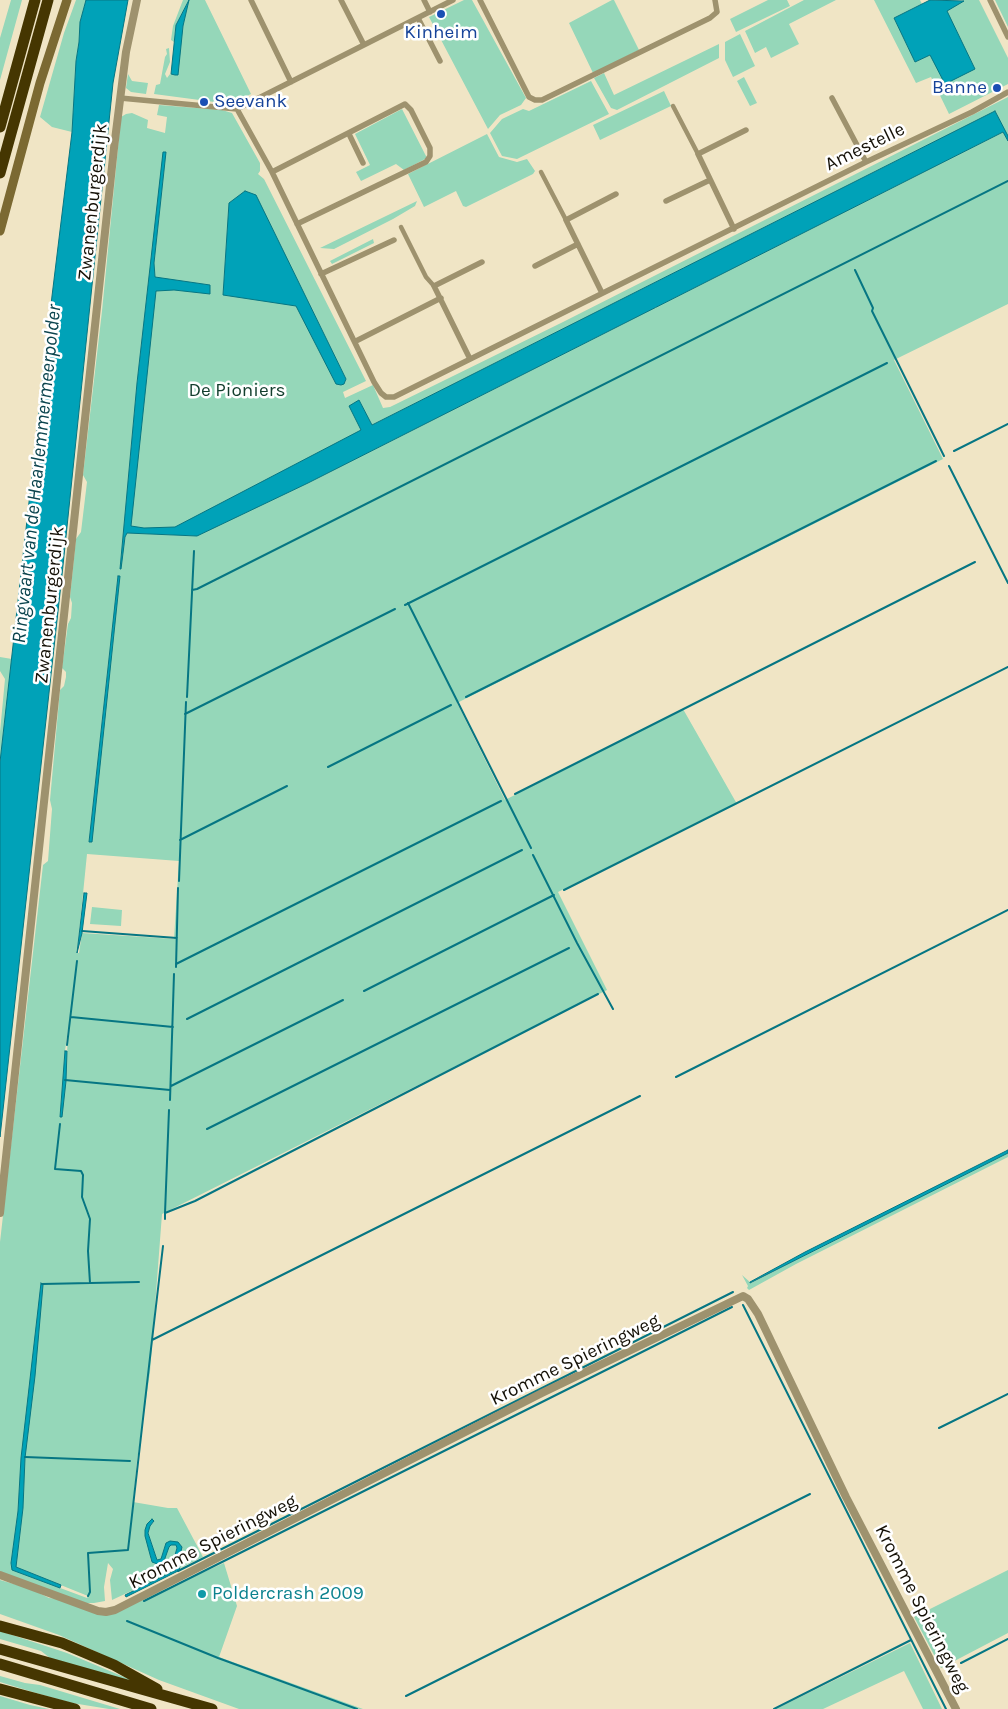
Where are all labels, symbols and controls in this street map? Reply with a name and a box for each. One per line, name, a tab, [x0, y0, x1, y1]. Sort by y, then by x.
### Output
marker: Kinheim	[435, 8, 447, 20]
place label: Kinheim	[404, 22, 478, 44]
place label: Banne	[932, 77, 987, 99]
marker: Banne	[991, 82, 1003, 94]
place label: Seevank	[214, 91, 287, 113]
marker: Seevank	[198, 96, 210, 108]
street label: Amestelle	[821, 118, 909, 176]
street label: Zwanenburgerdijk	[73, 122, 113, 282]
water label: Ringvaart van de Haarlemmermeerpolder	[7, 303, 67, 645]
park label: De Pioniers	[188, 380, 286, 402]
street label: Zwanenburgerdijk	[30, 525, 70, 685]
street label: Kromme Spieringweg	[487, 1309, 663, 1411]
street label: Kromme Spieringweg	[125, 1490, 301, 1594]
street label: Kromme Spieringweg	[870, 1521, 974, 1697]
place label: Poldercrash 2009	[212, 1583, 364, 1605]
marker: Poldercrash 2009	[196, 1588, 208, 1600]

